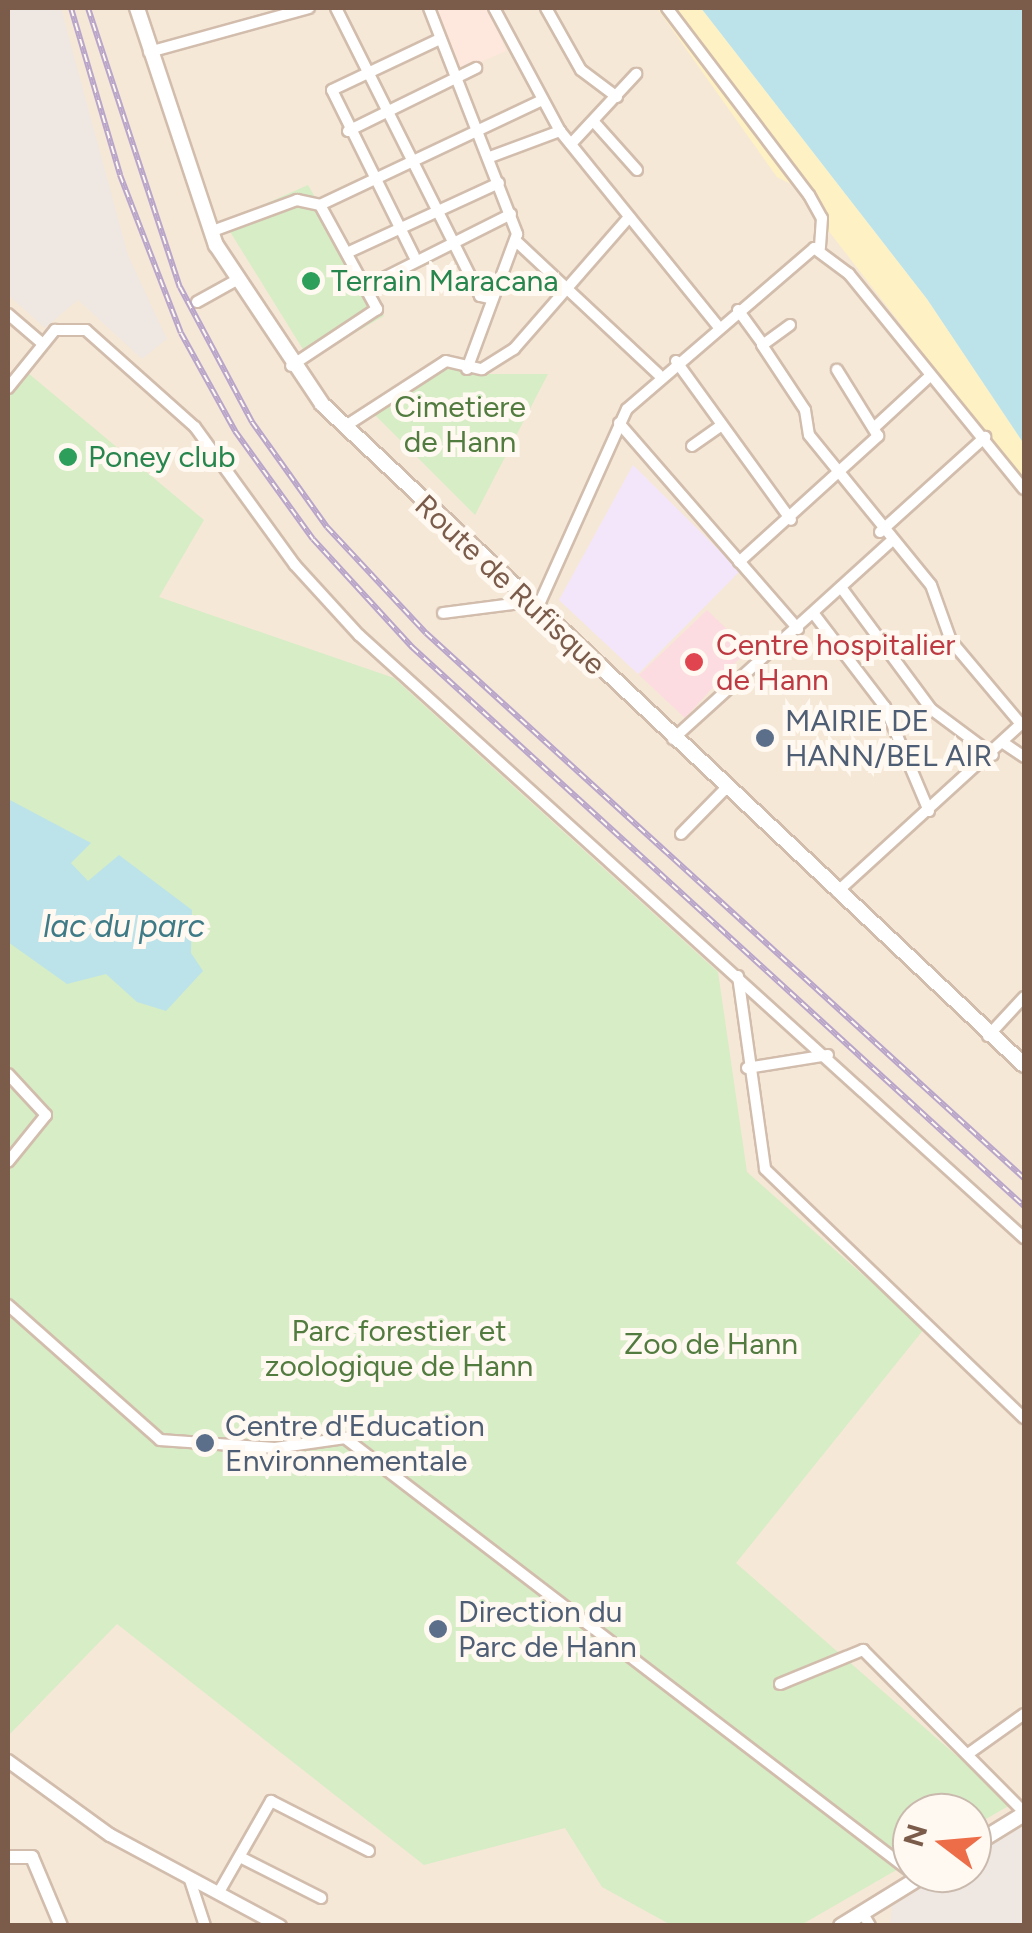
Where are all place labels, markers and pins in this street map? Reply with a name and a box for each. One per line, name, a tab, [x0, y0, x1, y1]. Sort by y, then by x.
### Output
place label: Terrain Maracana	[331, 263, 558, 299]
marker: Terrain Maracana	[300, 270, 322, 292]
place label: Poney club	[88, 439, 236, 475]
marker: Poney club	[57, 446, 79, 468]
place label: Centre hospitalier de Hann	[716, 627, 955, 698]
marker: Centre hospitalier de Hann	[681, 649, 707, 675]
place label: MAIRIE DE HANN/BEL AIR	[785, 703, 992, 774]
marker: MAIRIE DE HANN/BEL AIR	[754, 727, 776, 749]
place label: Centre d'Education Environnementale	[225, 1408, 485, 1478]
marker: Centre d'Education Environnementale	[194, 1432, 216, 1454]
place label: Direction du Parc de Hann	[458, 1594, 637, 1664]
marker: Direction du Parc de Hann	[427, 1618, 449, 1640]

